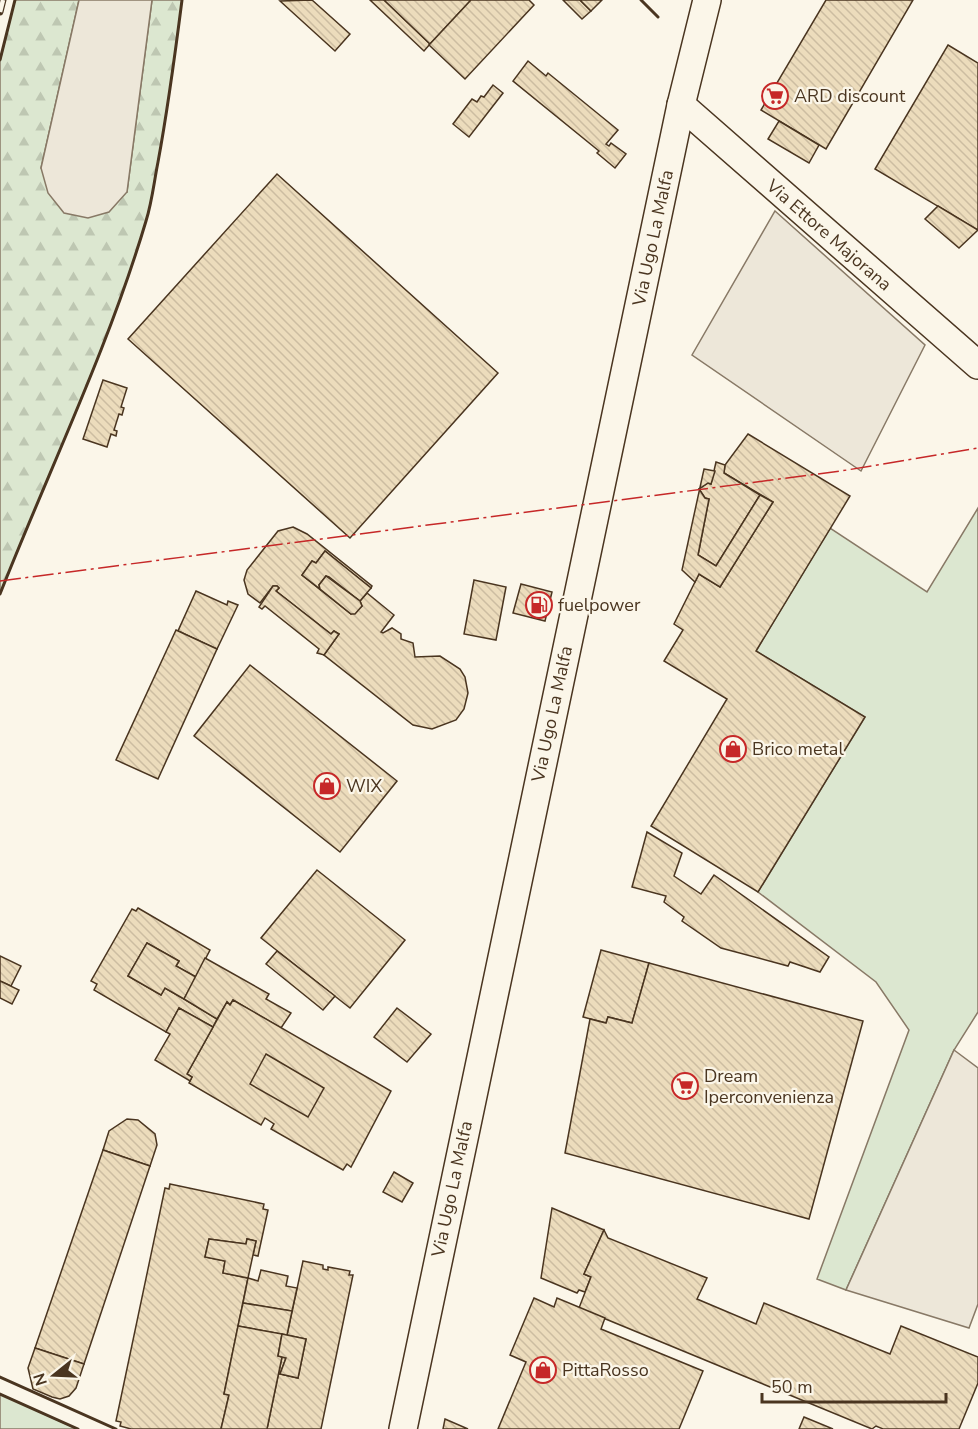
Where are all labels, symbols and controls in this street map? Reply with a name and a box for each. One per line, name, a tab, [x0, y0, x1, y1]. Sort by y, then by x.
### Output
supermarket icon: ARD discount	[760, 81, 790, 111]
place label: ARD discount	[794, 84, 906, 108]
street label: Via Ugo La Malfa	[627, 168, 679, 309]
street label: Via Ettore Majorana	[760, 173, 897, 296]
fuel station icon: fuelpower	[524, 590, 554, 620]
place label: fuelpower	[558, 593, 641, 617]
street label: Via Ugo La Malfa	[526, 644, 578, 785]
shop icon: Brico metal	[718, 734, 748, 764]
place label: Brico metal	[752, 737, 844, 761]
shop icon: WIX	[312, 771, 342, 801]
place label: WIX	[346, 774, 382, 798]
place label: Dream Iperconvenienza	[704, 1064, 834, 1109]
supermarket icon: Dream Iperconvenienza	[670, 1071, 700, 1101]
street label: Via Ugo La Malfa	[426, 1119, 478, 1260]
north arrow	[24, 1345, 84, 1405]
shop icon: PittaRosso	[528, 1355, 558, 1385]
place label: PittaRosso	[562, 1358, 649, 1382]
scale bar	[762, 1366, 946, 1404]
text: N	[28, 1370, 53, 1388]
text: 50 m	[771, 1375, 813, 1399]

